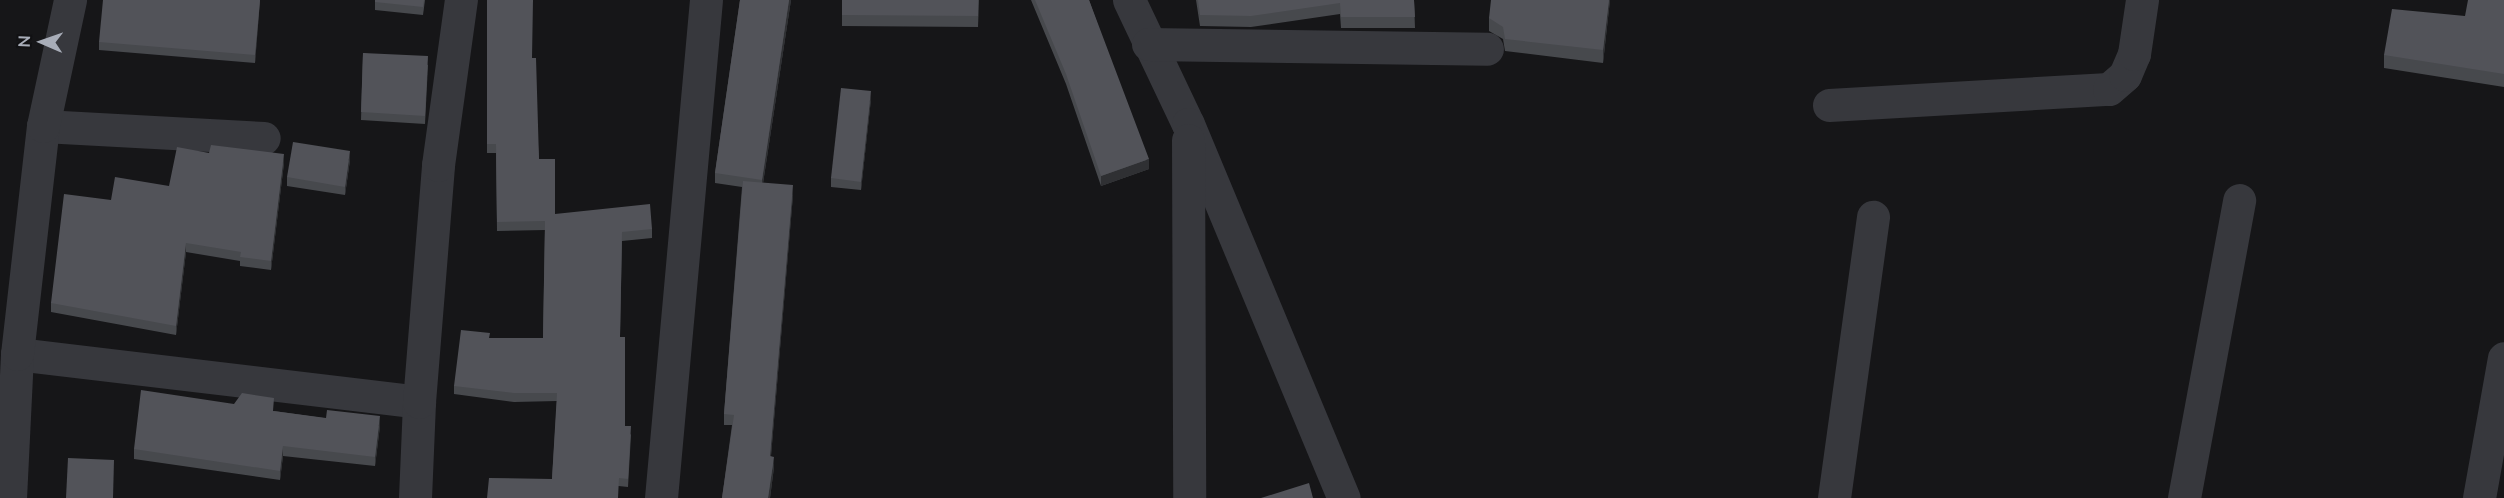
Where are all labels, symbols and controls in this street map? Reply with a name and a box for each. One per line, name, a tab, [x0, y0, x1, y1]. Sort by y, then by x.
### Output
north arrow	[12, 12, 72, 72]
text: N	[14, 35, 33, 48]

